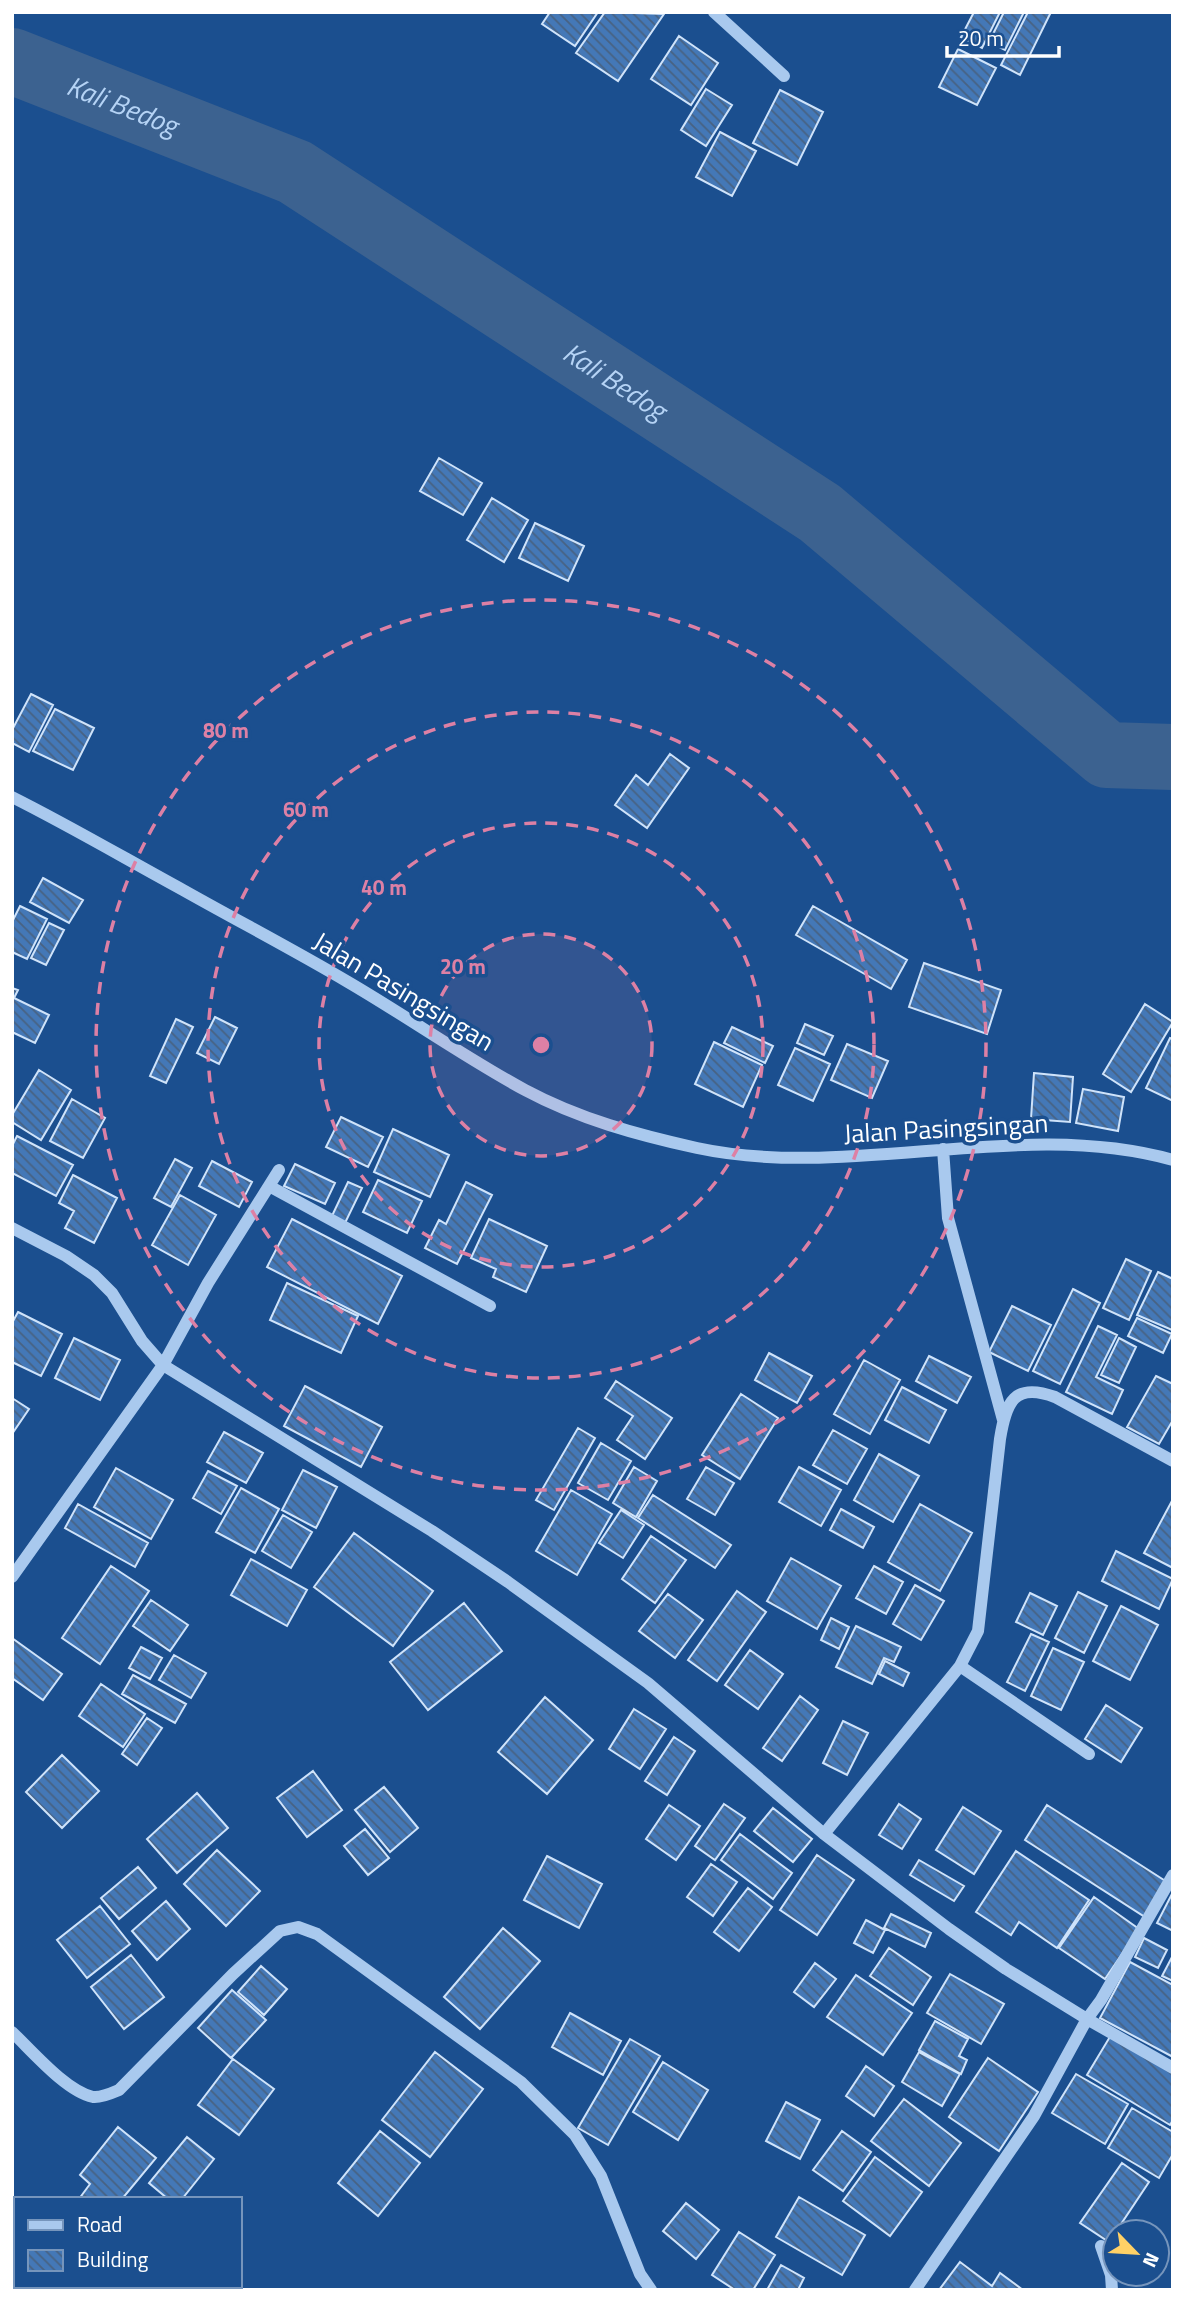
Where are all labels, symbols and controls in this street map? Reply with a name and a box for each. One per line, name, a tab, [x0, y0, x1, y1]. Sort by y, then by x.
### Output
scale bar	[947, 14, 1059, 58]
text: 20 m	[958, 22, 1004, 54]
water label: Kali Bedog	[61, 63, 187, 147]
water label: Kali Bedog	[555, 330, 678, 431]
text: 80 m	[203, 714, 249, 746]
text: 60 m	[283, 793, 329, 825]
text: 40 m	[361, 871, 407, 903]
street label: Jalan Pasingsingan	[306, 922, 502, 1060]
text: 20 m	[440, 950, 486, 982]
centre of rings	[529, 1033, 553, 1057]
street label: Jalan Pasingsingan	[843, 1103, 1049, 1153]
legend	[14, 2197, 242, 2288]
text: Road	[77, 2208, 122, 2240]
north arrow	[1101, 2218, 1171, 2288]
text: Building	[77, 2243, 149, 2275]
text: N	[1136, 2248, 1168, 2272]

